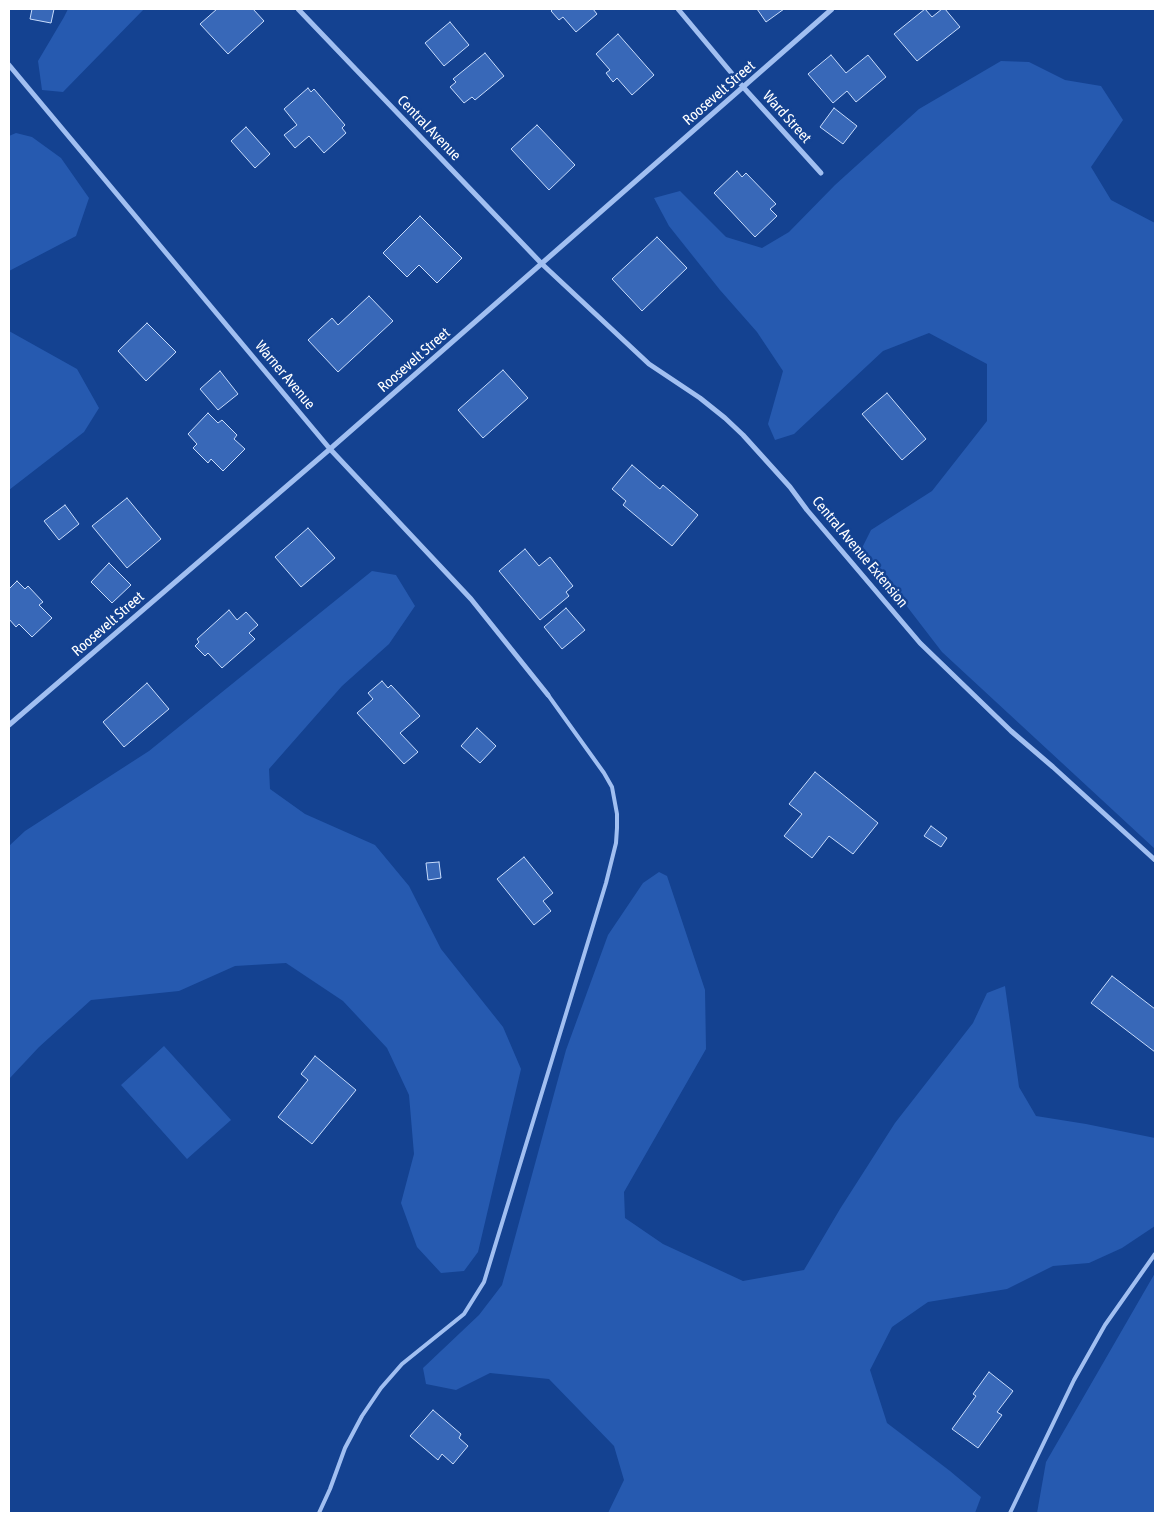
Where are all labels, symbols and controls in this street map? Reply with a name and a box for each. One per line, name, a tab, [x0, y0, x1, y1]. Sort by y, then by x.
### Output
street label: Roosevelt Street	[679, 57, 759, 129]
street label: Ward Street	[759, 87, 815, 147]
street label: Central Avenue	[393, 92, 465, 164]
street label: Roosevelt Street	[374, 324, 454, 396]
street label: Warner Avenue	[251, 337, 319, 413]
street label: Central Avenue Extension	[808, 493, 912, 611]
street label: Roosevelt Street	[68, 588, 148, 660]

